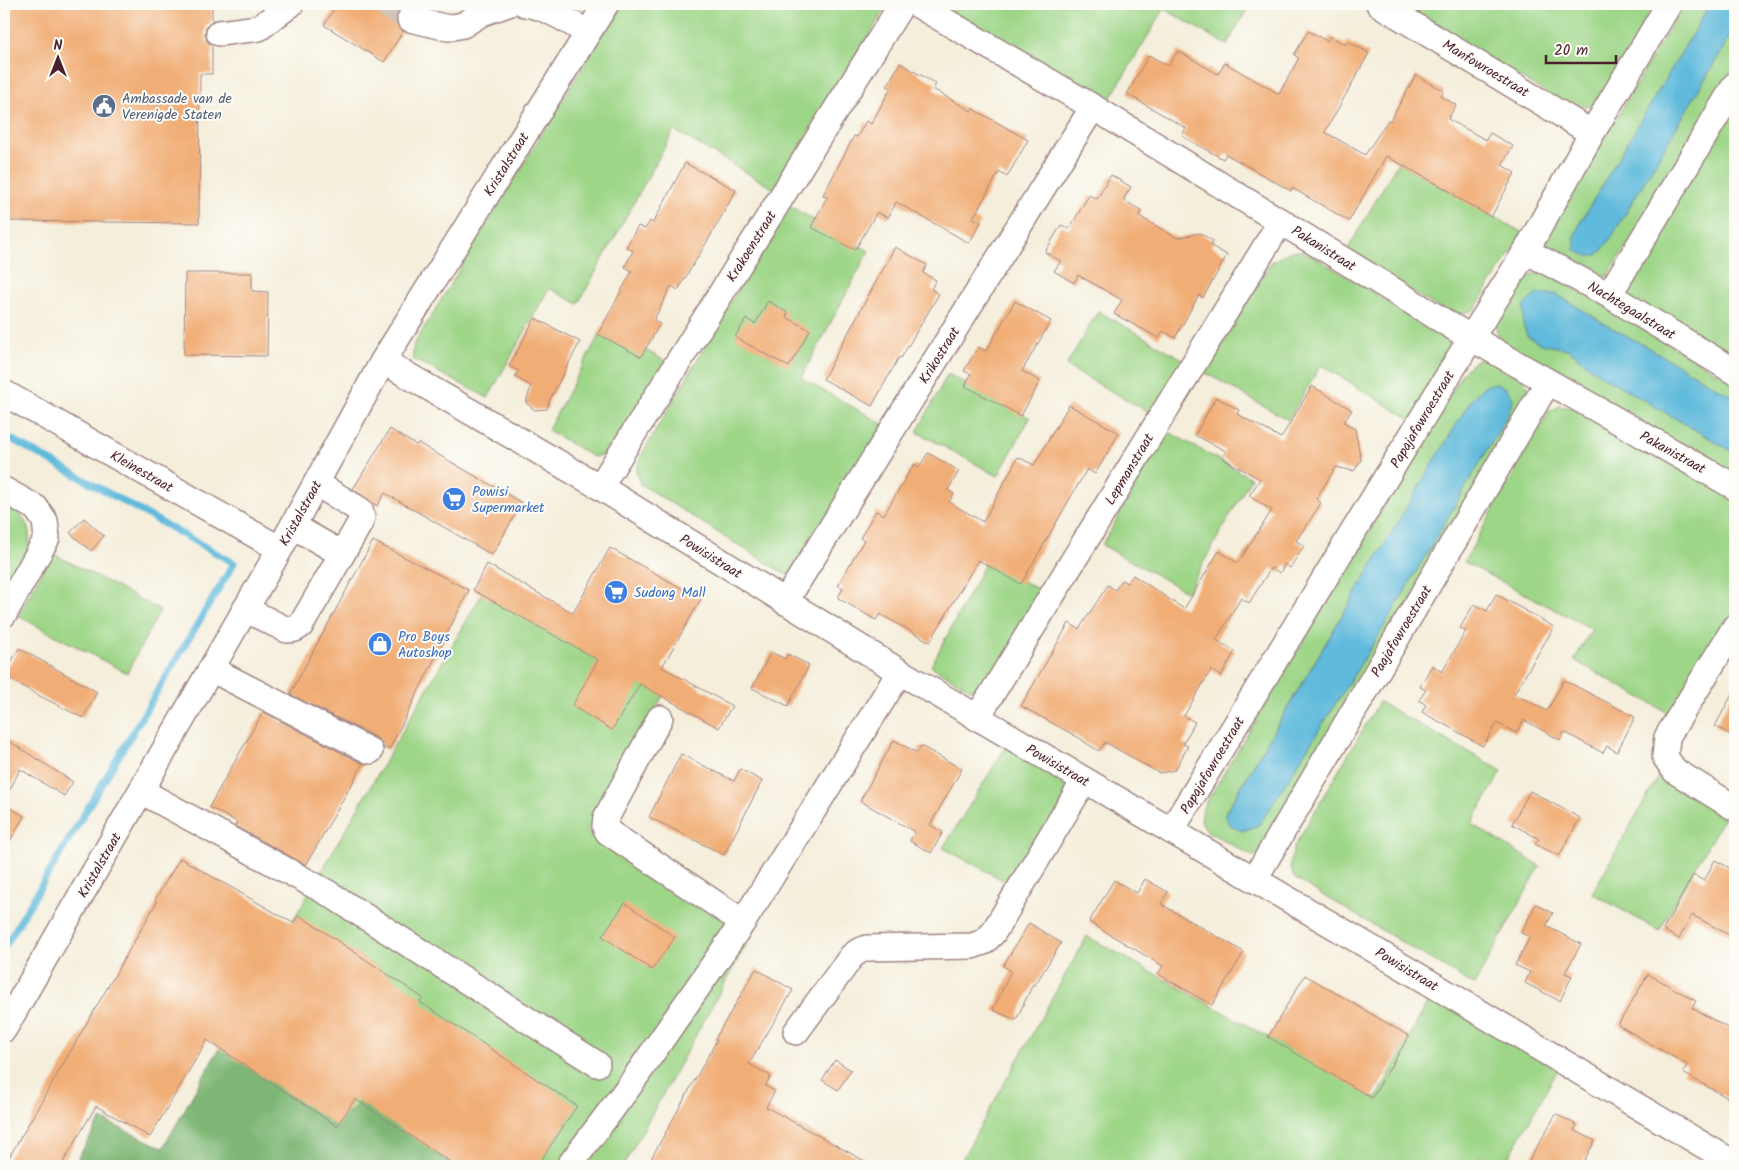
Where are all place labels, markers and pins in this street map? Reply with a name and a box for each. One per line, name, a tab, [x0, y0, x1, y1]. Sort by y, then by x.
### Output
place label: Ambassade van de Verenigde Staten	[122, 88, 233, 126]
public building icon: Ambassade van de Verenigde Staten	[91, 93, 117, 119]
place label: Powisi Supermarket	[472, 481, 545, 519]
supermarket icon: Powisi Supermarket	[441, 486, 467, 512]
supermarket icon: Sudong Mall	[603, 579, 629, 605]
place label: Sudong Mall	[634, 582, 706, 604]
place label: Pro Boys Autoshop	[398, 626, 452, 664]
shop icon: Pro Boys Autoshop	[367, 631, 393, 657]

